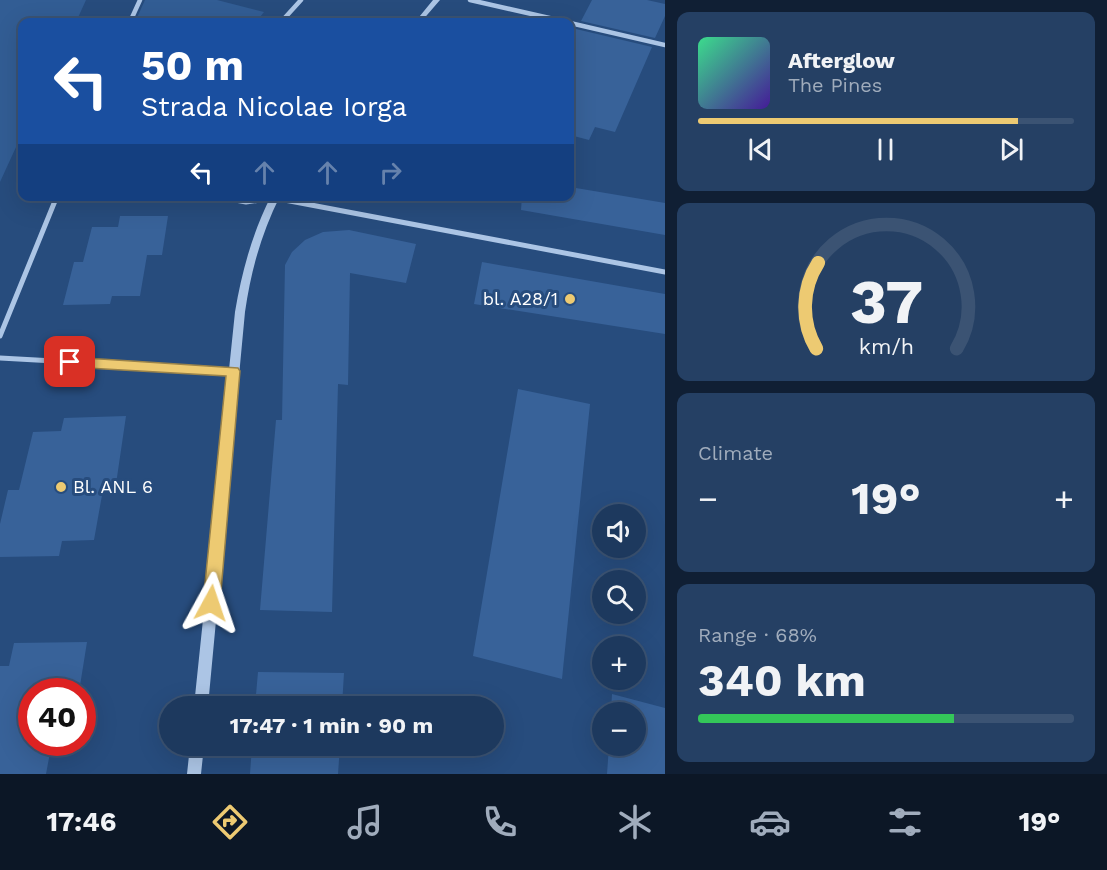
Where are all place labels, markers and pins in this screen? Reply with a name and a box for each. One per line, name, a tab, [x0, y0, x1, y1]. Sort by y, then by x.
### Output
place label: bl. A28/1	[483, 288, 558, 309]
marker: bl. A28/1	[563, 292, 577, 306]
pin	[44, 336, 95, 387]
place label: Bl. ANL 6	[73, 476, 153, 497]
marker: Bl. ANL 6	[54, 480, 68, 494]

